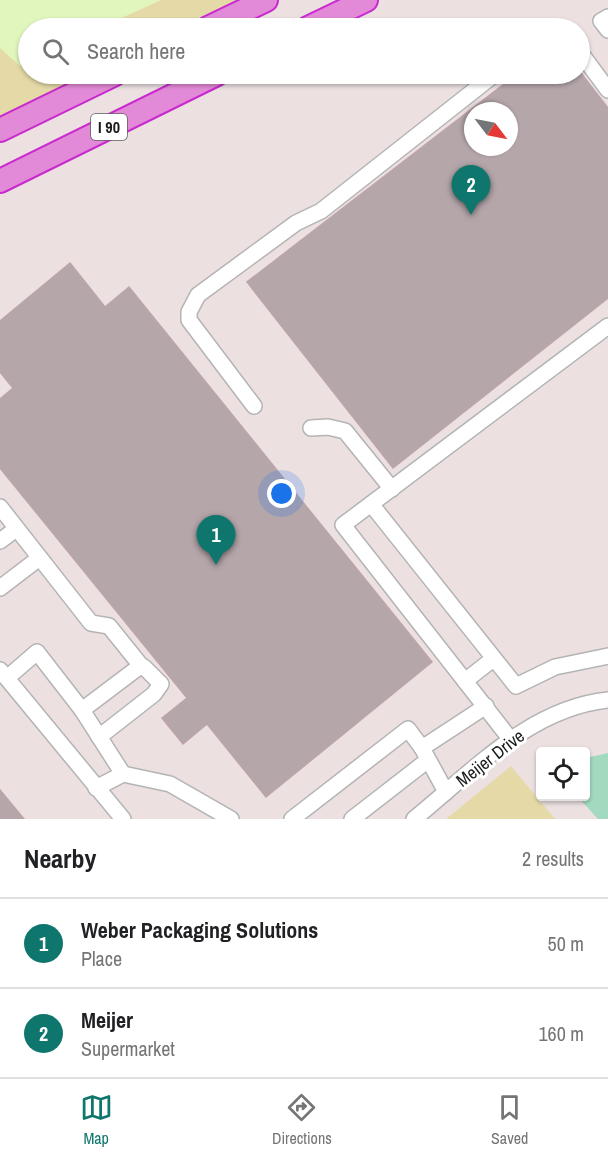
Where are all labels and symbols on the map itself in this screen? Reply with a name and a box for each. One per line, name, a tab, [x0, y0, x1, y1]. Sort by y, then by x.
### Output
north arrow	[464, 102, 518, 156]
road number: I 90	[91, 114, 127, 140]
pin: 2	[452, 166, 490, 215]
your location	[267, 479, 296, 508]
pin: 1	[196, 516, 236, 565]
street label: Meijer Drive	[451, 723, 529, 793]

